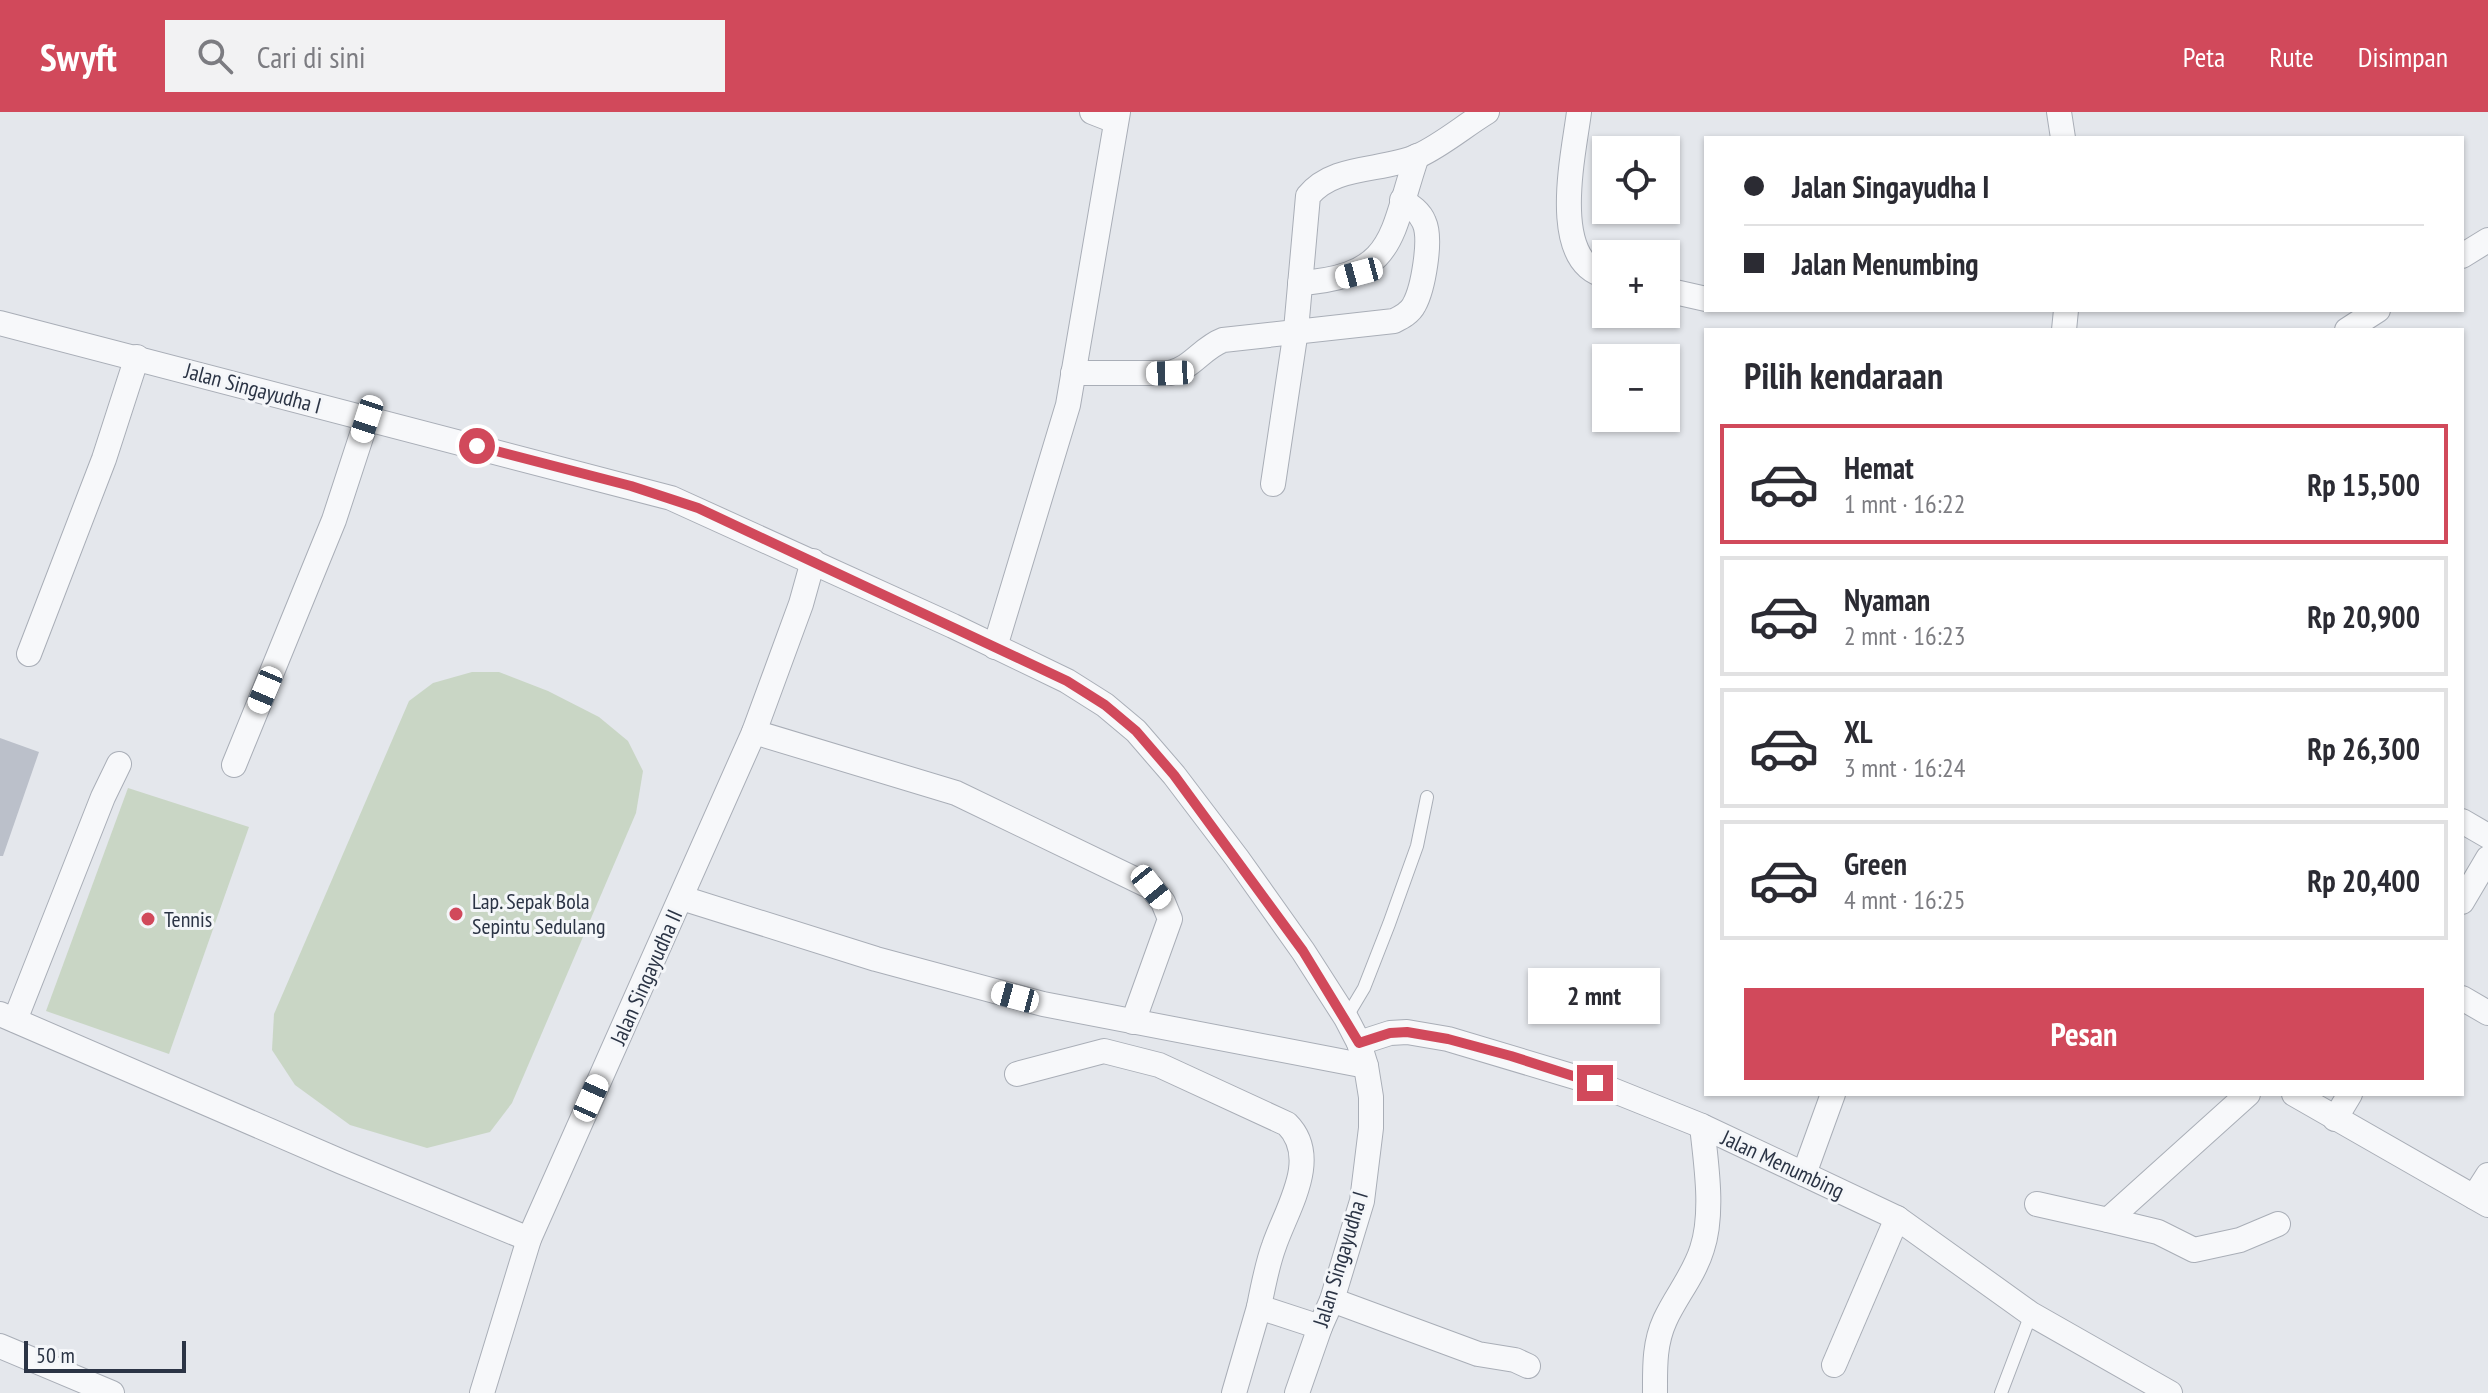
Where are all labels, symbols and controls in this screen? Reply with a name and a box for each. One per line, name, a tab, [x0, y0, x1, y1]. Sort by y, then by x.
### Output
search box	[165, 20, 725, 92]
text: Swyft	[40, 32, 117, 81]
icon: search	[193, 34, 237, 78]
text: Cari di sini	[257, 37, 365, 76]
text: Peta	[2183, 38, 2225, 75]
text: Rute	[2269, 38, 2314, 75]
text: Disimpan	[2358, 38, 2448, 75]
map controls	[1592, 136, 1680, 432]
button: locate	[1592, 136, 1680, 224]
text: Jalan Singayudha I	[1792, 167, 1989, 206]
button: +	[1592, 240, 1680, 328]
text: Jalan Menumbing	[1792, 244, 1979, 283]
car	[1333, 255, 1385, 291]
button: −	[1592, 344, 1680, 432]
text: Pilih kendaraan	[1744, 352, 1943, 399]
street label: Jalan Singayudha I	[181, 356, 324, 420]
car	[1146, 360, 1194, 386]
car	[348, 392, 386, 446]
route start	[459, 428, 495, 464]
icon: car	[1748, 448, 1820, 520]
text: Hemat	[1844, 448, 1914, 487]
text: Rp 15,500	[2307, 465, 2420, 504]
text: 1 mnt · 16:22	[1844, 487, 1965, 520]
icon: car	[1748, 580, 1820, 652]
text: Nyaman	[1844, 580, 1930, 619]
text: Rp 20,900	[2307, 597, 2420, 636]
text: 2 mnt · 16:23	[1844, 619, 1965, 652]
car	[245, 663, 285, 717]
icon: car	[1748, 712, 1820, 784]
text: XL	[1844, 712, 1873, 751]
text: Rp 26,300	[2307, 729, 2420, 768]
text: 3 mnt · 16:24	[1844, 751, 1965, 784]
icon: car	[1748, 844, 1820, 916]
text: Green	[1844, 844, 1907, 883]
car	[1127, 861, 1175, 913]
text: Rp 20,400	[2307, 861, 2420, 900]
text: 4 mnt · 16:25	[1844, 883, 1965, 916]
place label: Lap. Sepak Bola Sepintu Sedulang	[472, 887, 605, 940]
place label: Tennis	[164, 905, 212, 933]
marker: Lap. Sepak Bola Sepintu Sedulang	[447, 905, 465, 923]
street label: Jalan Singayudha II	[603, 905, 688, 1050]
marker: Tennis	[139, 910, 157, 928]
callout: 2 mnt	[1529, 967, 1661, 1023]
car	[989, 979, 1041, 1015]
text: 2 mnt	[1567, 979, 1621, 1012]
button: Pesan	[1744, 988, 2424, 1080]
route end	[1577, 1065, 1613, 1101]
car	[570, 1071, 612, 1125]
street label: Jalan Menumbing	[1716, 1123, 1849, 1205]
street label: Jalan Singayudha I	[1306, 1188, 1374, 1331]
scale bar	[24, 1337, 186, 1373]
text: 50 m	[36, 1341, 75, 1369]

